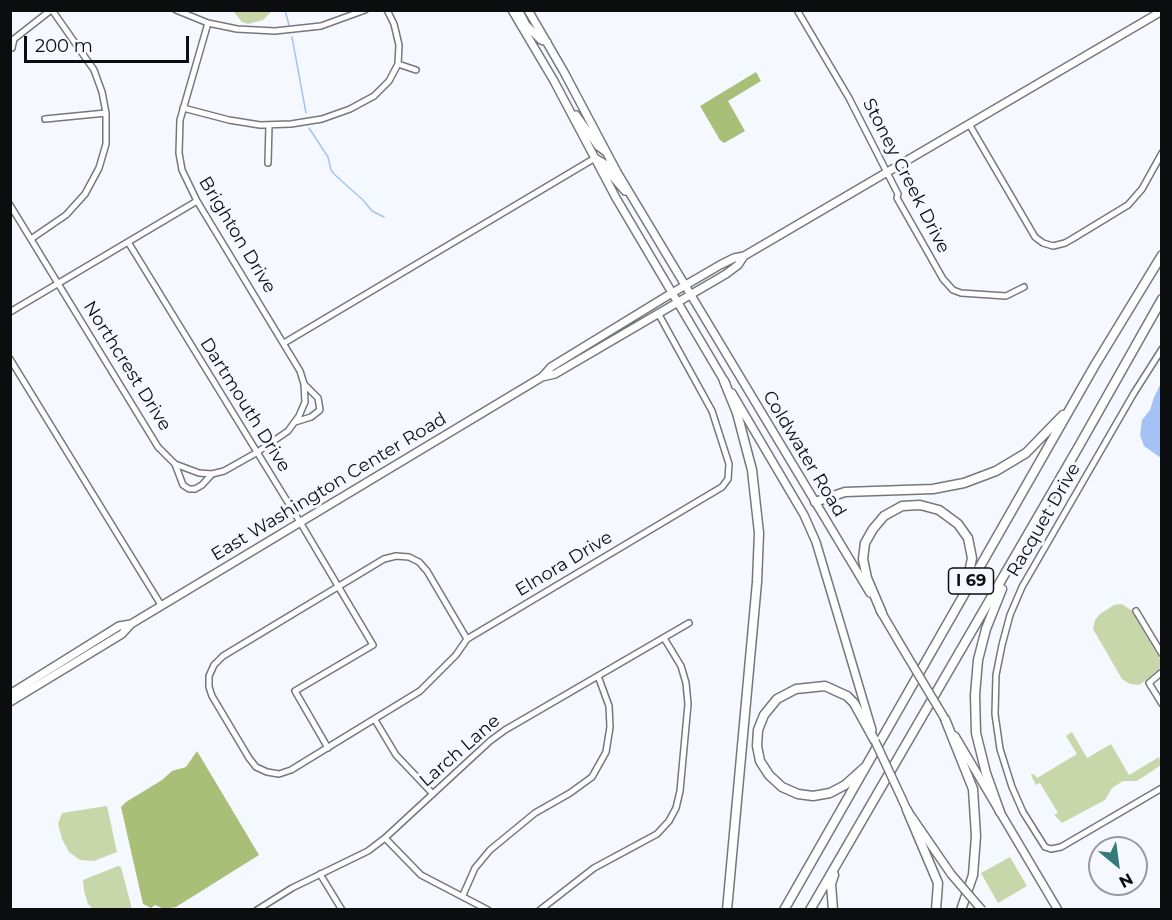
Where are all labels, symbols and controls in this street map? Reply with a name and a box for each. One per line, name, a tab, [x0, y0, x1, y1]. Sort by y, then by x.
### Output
scale bar	[27, 24, 192, 62]
text: 200 m	[35, 35, 93, 57]
street label: Stoney Creek Drive	[858, 95, 954, 257]
street label: Brighton Drive	[194, 173, 280, 297]
street label: Northcrest Drive	[78, 297, 176, 435]
street label: Dartmouth Drive	[195, 334, 295, 476]
street label: Coldwater Road	[758, 387, 850, 521]
street label: East Washington Center Road	[207, 408, 451, 566]
street label: Racquet Drive	[1003, 459, 1085, 581]
street label: Elnora Drive	[512, 527, 616, 601]
road number: I 69	[948, 568, 994, 594]
street label: Larch Lane	[415, 710, 505, 792]
north arrow	[1088, 836, 1148, 896]
text: N	[1116, 869, 1136, 892]

